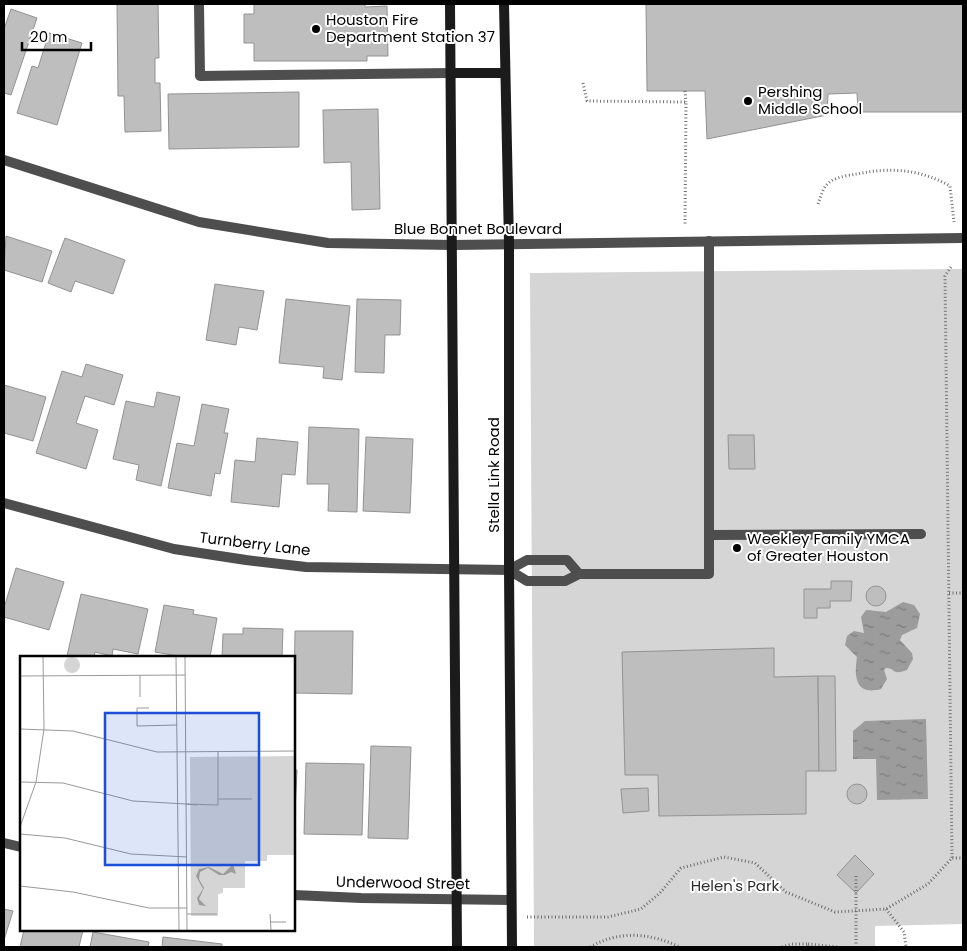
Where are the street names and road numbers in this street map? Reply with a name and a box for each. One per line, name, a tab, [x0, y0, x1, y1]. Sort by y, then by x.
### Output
street label: Blue Bonnet Boulevard	[394, 218, 562, 239]
street label: Stella Link Road	[483, 417, 504, 533]
street label: Turnberry Lane	[198, 526, 312, 561]
street label: Underwood Street	[336, 871, 470, 894]

